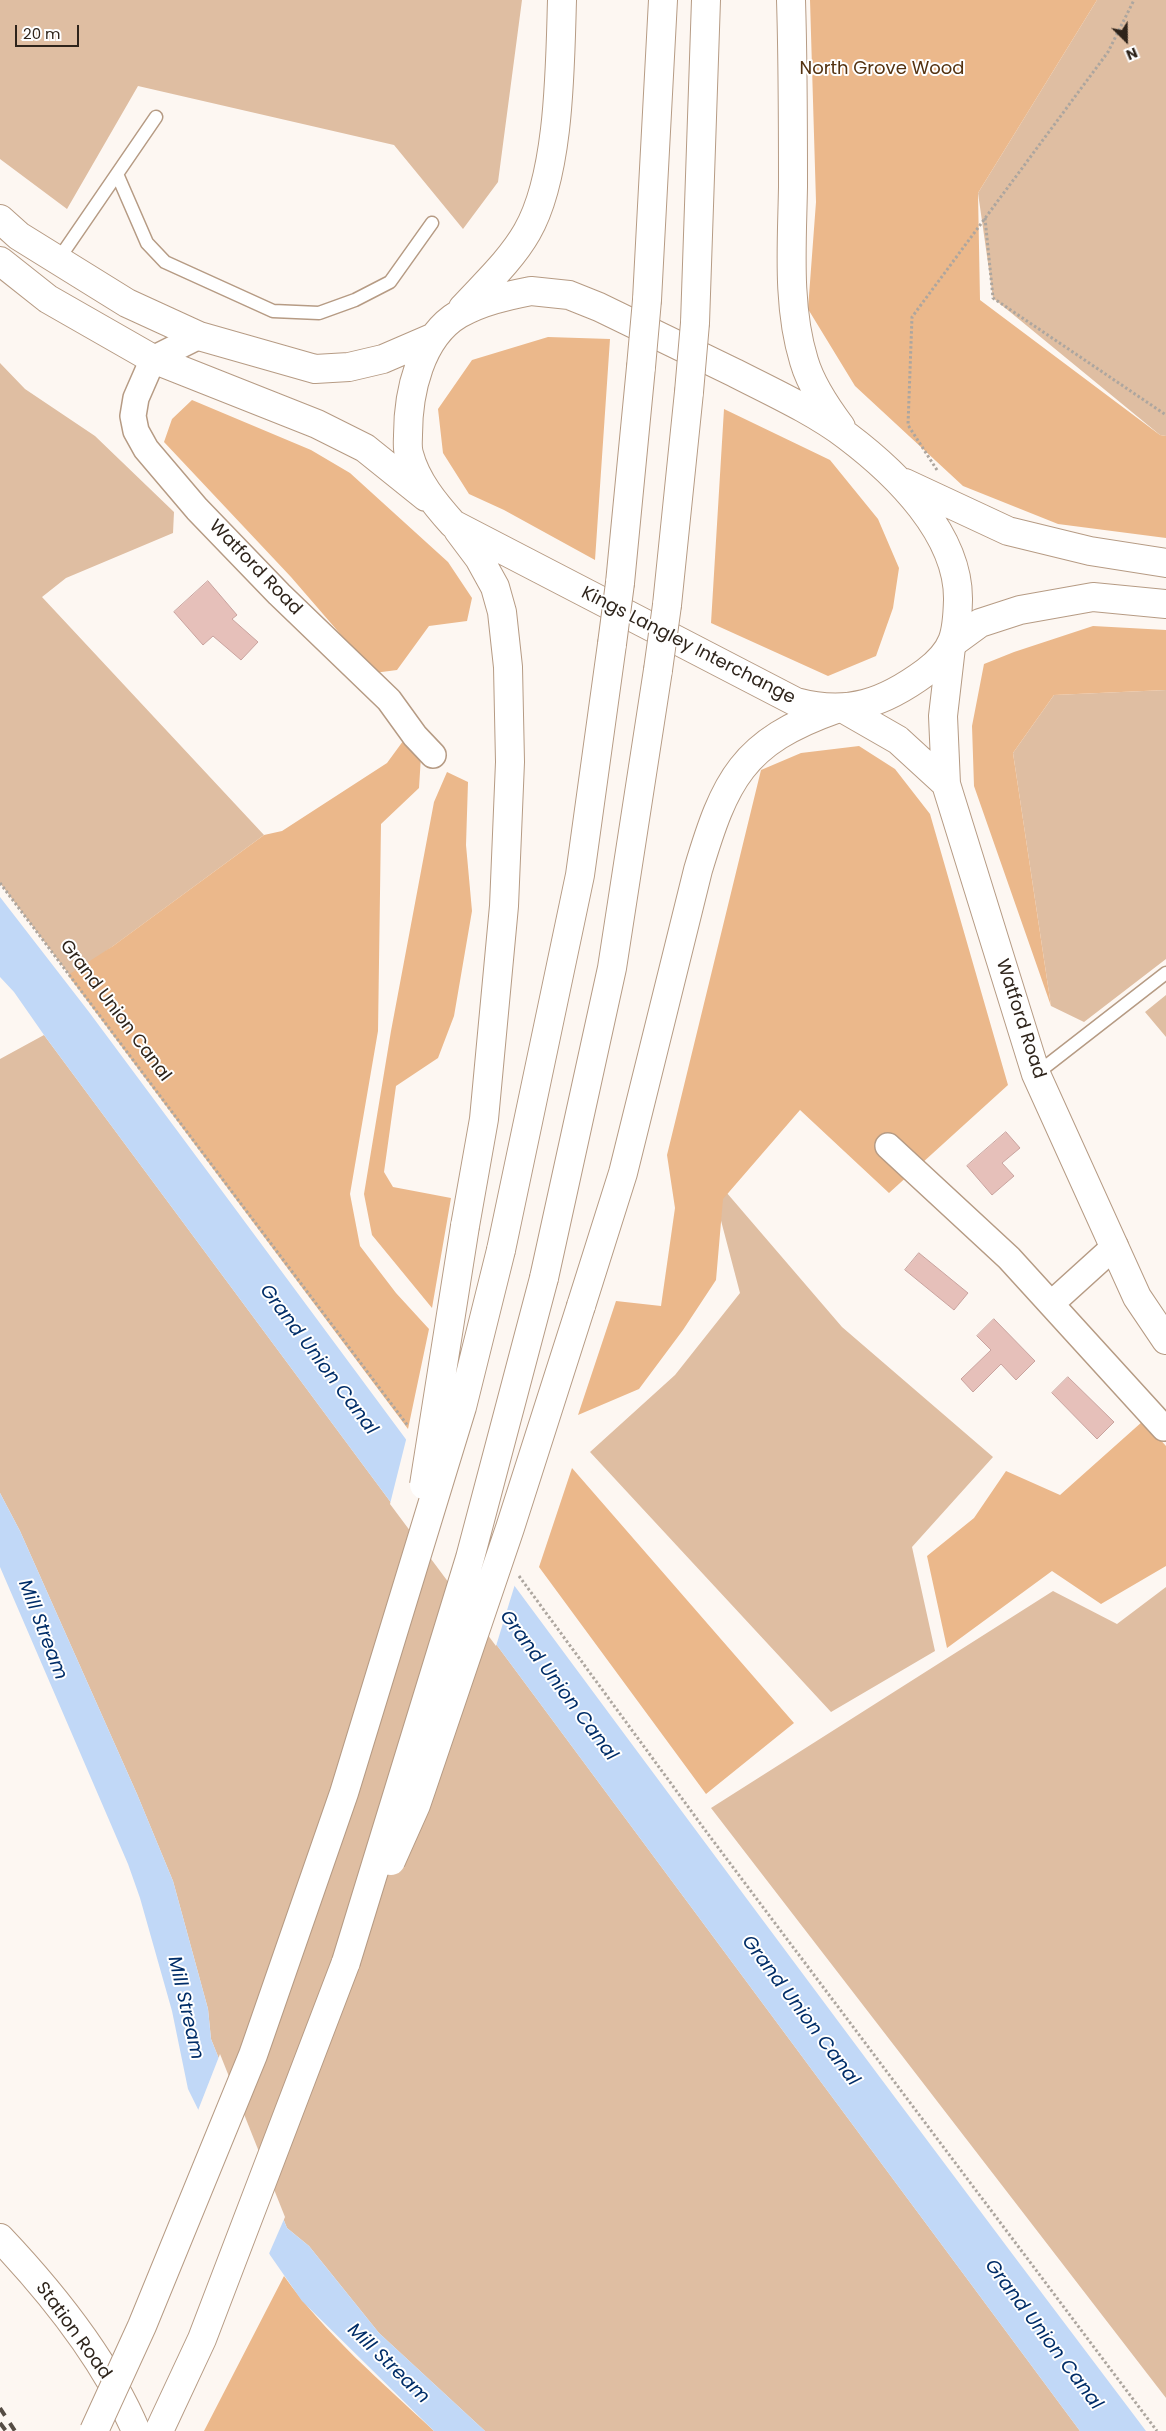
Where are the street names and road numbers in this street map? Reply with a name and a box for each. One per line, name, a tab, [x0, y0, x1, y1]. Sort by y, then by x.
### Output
street label: Watford Road	[204, 516, 306, 620]
street label: Kings Langley Interchange	[577, 583, 799, 709]
street label: Grand Union Canal	[55, 936, 175, 1086]
street label: Watford Road	[991, 957, 1049, 1081]
street label: Station Road	[30, 2278, 116, 2384]

